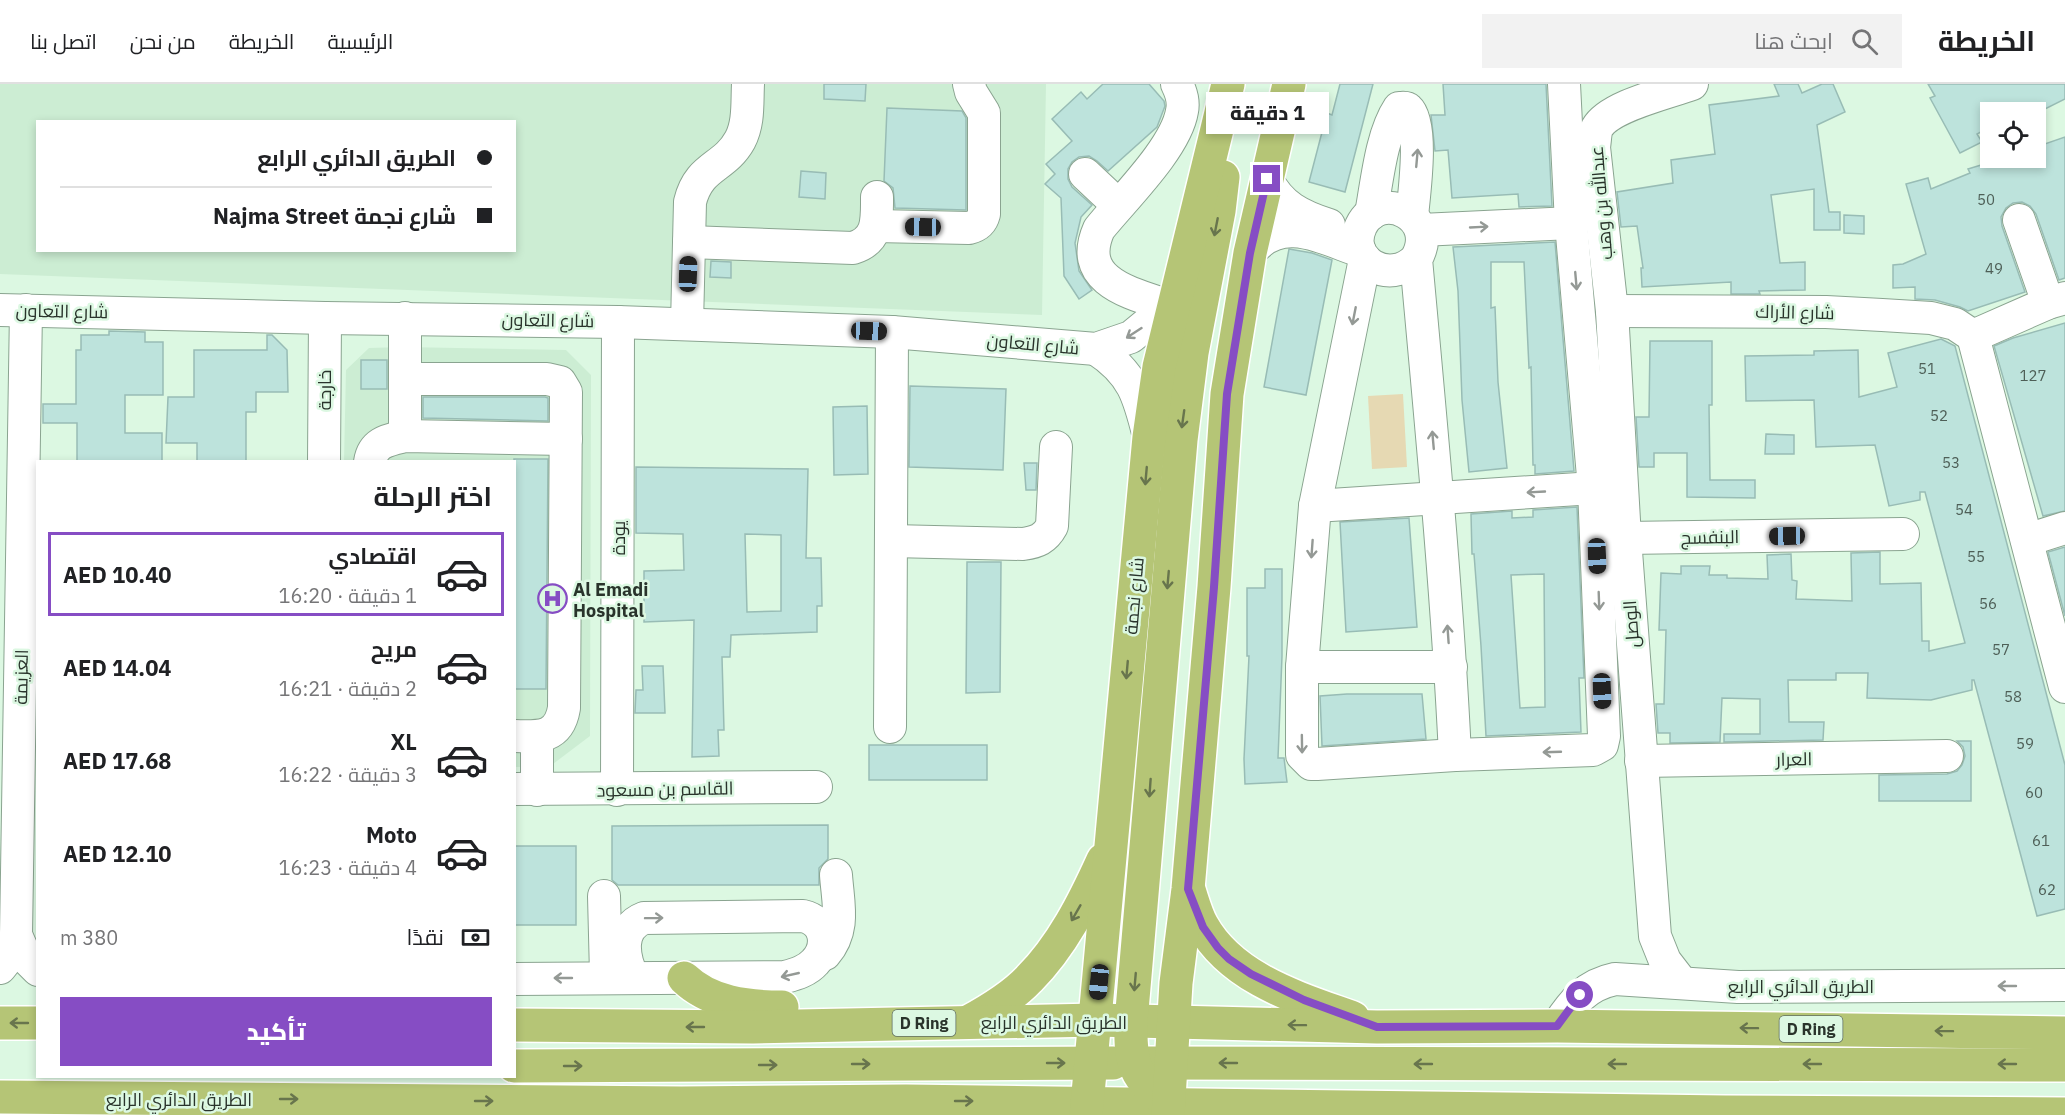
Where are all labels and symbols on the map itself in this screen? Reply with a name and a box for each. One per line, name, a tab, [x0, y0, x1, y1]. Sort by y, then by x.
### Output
callout: 1 دقيقة	[1206, 92, 1328, 134]
street label: عبدالله بن وهب	[1585, 145, 1617, 261]
one-way arrow	[1412, 148, 1423, 168]
route end	[1253, 165, 1280, 192]
house number: 50	[1977, 190, 1995, 209]
one-way arrow	[1211, 217, 1222, 237]
car	[905, 218, 941, 236]
one-way arrow	[1469, 222, 1489, 233]
car	[678, 256, 698, 292]
house number: 49	[1985, 259, 2003, 278]
one-way arrow	[1571, 271, 1582, 291]
street label: شارع التعاون	[15, 299, 109, 324]
street label: شارع الأراك	[1755, 300, 1835, 325]
one-way arrow	[1348, 306, 1359, 325]
street label: شارع التعاون	[501, 308, 595, 333]
car	[851, 321, 887, 341]
one-way arrow	[1126, 328, 1143, 340]
street label: شارع التعاون	[986, 329, 1080, 360]
house number: 51	[1918, 359, 1936, 378]
house number: 127	[2019, 366, 2047, 385]
street label: خارجة	[313, 370, 336, 410]
house number: 52	[1930, 406, 1948, 425]
one-way arrow	[1178, 409, 1189, 429]
one-way arrow	[1427, 430, 1438, 450]
house number: 53	[1942, 453, 1960, 472]
one-way arrow	[1140, 465, 1151, 485]
one-way arrow	[1526, 486, 1546, 497]
house number: 54	[1955, 500, 1973, 519]
street label: يودة	[607, 521, 630, 555]
street label: البنفسج	[1680, 525, 1740, 550]
car	[1769, 527, 1805, 545]
one-way arrow	[1306, 538, 1317, 558]
car	[1587, 538, 1607, 574]
house number: 55	[1967, 547, 1985, 566]
street label: شارع نجمة	[1119, 556, 1150, 636]
one-way arrow	[1162, 570, 1173, 590]
place label: Al Emadi Hospital	[573, 578, 648, 622]
hospital icon: Al Emadi Hospital	[536, 583, 568, 615]
one-way arrow	[1593, 591, 1604, 611]
house number: 56	[1979, 594, 1997, 613]
street label: الوصل	[1618, 599, 1644, 649]
one-way arrow	[1443, 625, 1454, 645]
house number: 57	[1992, 640, 2010, 659]
street label: العزيمة	[9, 649, 33, 705]
one-way arrow	[1121, 659, 1132, 679]
car	[1592, 673, 1612, 709]
house number: 58	[2004, 687, 2022, 706]
one-way arrow	[1296, 733, 1308, 753]
house number: 59	[2016, 734, 2034, 753]
one-way arrow	[1542, 746, 1562, 757]
street label: العرار	[1775, 747, 1812, 771]
street label: القاسم بن مسعود	[596, 776, 734, 803]
one-way arrow	[1144, 777, 1155, 797]
house number: 60	[2025, 783, 2043, 802]
house number: 61	[2032, 831, 2050, 850]
house number: 62	[2038, 880, 2056, 899]
one-way arrow	[1070, 904, 1082, 921]
one-way arrow	[644, 913, 664, 924]
car	[1088, 963, 1110, 1001]
one-way arrow	[781, 969, 800, 981]
one-way arrow	[553, 972, 573, 984]
one-way arrow	[1129, 972, 1140, 992]
street label: الطريق الدائري الرابع	[1728, 975, 1874, 1001]
one-way arrow	[1997, 980, 2017, 992]
route start	[1566, 981, 1593, 1008]
road number: D Ring	[892, 1010, 956, 1036]
street label: الطريق الدائري الرابع	[981, 1011, 1127, 1037]
road number: D Ring	[1780, 1016, 1842, 1042]
one-way arrow	[9, 1017, 29, 1029]
one-way arrow	[1288, 1019, 1308, 1031]
one-way arrow	[685, 1021, 705, 1032]
one-way arrow	[1739, 1023, 1759, 1034]
one-way arrow	[1934, 1025, 1954, 1037]
one-way arrow	[1045, 1057, 1065, 1069]
one-way arrow	[1219, 1057, 1239, 1068]
one-way arrow	[850, 1058, 870, 1070]
one-way arrow	[1414, 1058, 1434, 1069]
one-way arrow	[1607, 1058, 1627, 1070]
one-way arrow	[1802, 1058, 1822, 1070]
one-way arrow	[1997, 1058, 2017, 1070]
one-way arrow	[757, 1059, 777, 1071]
one-way arrow	[562, 1060, 582, 1072]
street label: الطريق الدائري الرابع	[106, 1088, 252, 1114]
one-way arrow	[279, 1094, 299, 1105]
one-way arrow	[474, 1095, 494, 1107]
one-way arrow	[954, 1095, 974, 1107]

